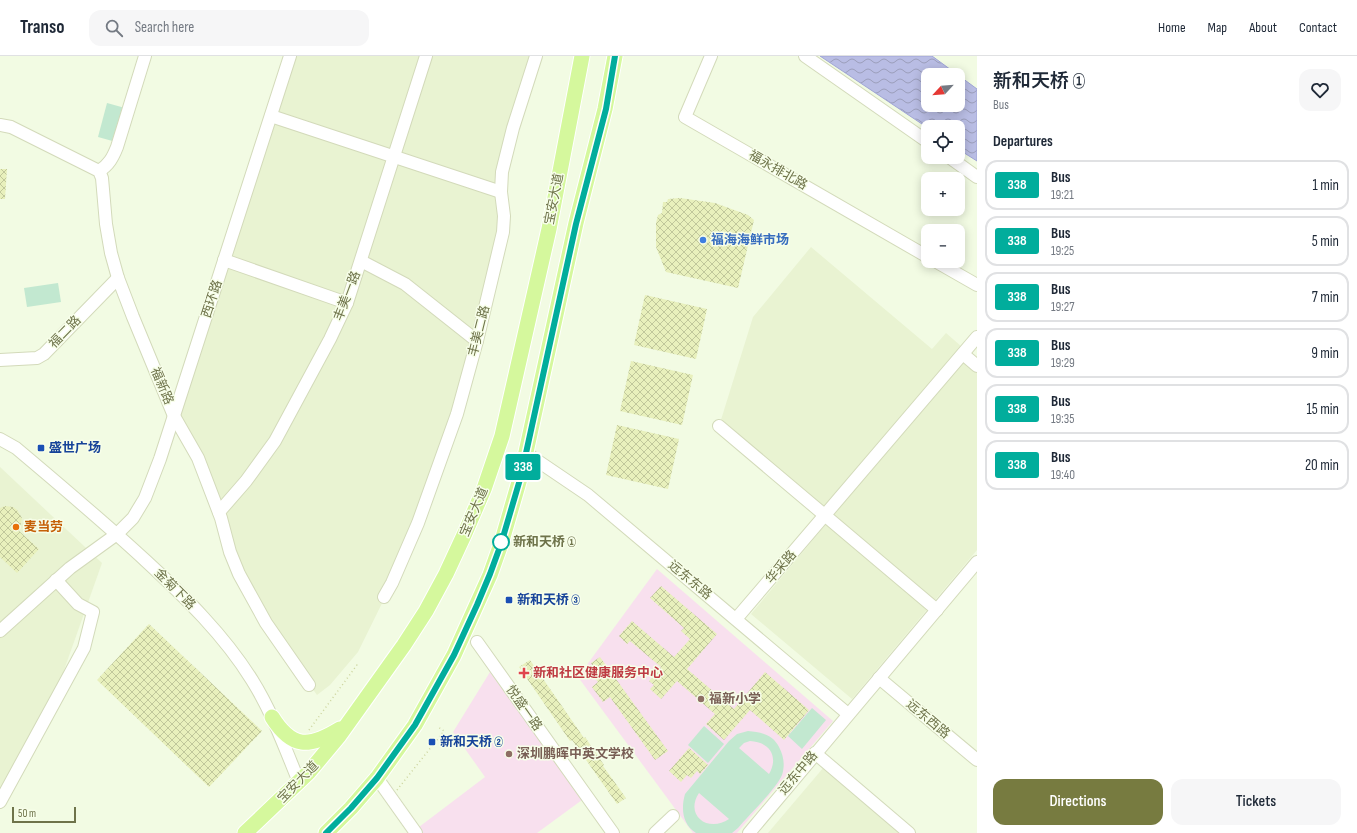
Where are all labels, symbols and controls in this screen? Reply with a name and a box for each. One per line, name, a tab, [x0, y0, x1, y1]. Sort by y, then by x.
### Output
search box	[89, 10, 369, 46]
text: Transo	[20, 16, 65, 39]
icon: search	[103, 17, 125, 39]
text: Search here	[135, 18, 194, 37]
text: Home	[1158, 19, 1186, 36]
text: Map	[1208, 19, 1227, 36]
text: About	[1249, 19, 1277, 36]
text: Contact	[1299, 19, 1337, 36]
north arrow	[921, 68, 965, 112]
map controls	[921, 68, 965, 268]
button: heart	[1299, 69, 1341, 111]
text: 新和天桥 ①	[993, 70, 1085, 93]
text: Bus	[993, 97, 1009, 113]
button: locate	[921, 120, 965, 164]
text: Departures	[993, 132, 1053, 151]
street label: 福永排北路	[746, 147, 810, 193]
text: Bus	[1051, 168, 1070, 187]
street label: 宝安大道	[541, 172, 567, 226]
button: +	[921, 172, 965, 216]
text: 338	[1007, 176, 1027, 193]
text: 1 min	[1313, 176, 1339, 195]
text: 19:21	[1051, 187, 1074, 203]
button: −	[921, 224, 965, 268]
text: Bus	[1051, 224, 1070, 243]
place label: 福海海鲜市场	[711, 232, 789, 248]
text: 338	[1007, 232, 1027, 249]
text: 5 min	[1312, 232, 1339, 251]
marker: 福海海鲜市场	[698, 235, 708, 245]
text: 19:25	[1051, 243, 1074, 259]
street label: 丰美一路	[330, 269, 364, 323]
street label: 西环路	[198, 278, 226, 320]
text: Bus	[1051, 280, 1070, 299]
text: 338	[1007, 288, 1027, 305]
text: 7 min	[1312, 288, 1339, 307]
text: 19:27	[1051, 299, 1074, 315]
street label: 丰美二路	[465, 304, 493, 358]
street label: 福二路	[46, 312, 84, 352]
text: Bus	[1051, 336, 1070, 355]
text: 338	[1007, 344, 1027, 361]
text: 9 min	[1311, 344, 1339, 363]
text: 19:29	[1051, 355, 1075, 371]
street label: 福新路	[147, 365, 177, 407]
text: Bus	[1051, 392, 1070, 411]
text: 338	[1007, 400, 1027, 417]
text: 15 min	[1307, 400, 1339, 419]
text: 19:35	[1051, 411, 1074, 427]
place label: 盛世广场	[49, 440, 101, 456]
marker: 盛世广场	[36, 443, 46, 453]
text: Bus	[1051, 448, 1070, 467]
line badge: 338	[500, 454, 546, 480]
text: 338	[1007, 456, 1027, 473]
text: 20 min	[1305, 456, 1339, 475]
text: 338	[513, 458, 533, 475]
text: 19:40	[1051, 467, 1075, 483]
street label: 宝安大道	[456, 485, 492, 539]
place label: 麦当劳	[24, 519, 63, 535]
marker: 麦当劳	[11, 522, 21, 532]
marker: 新和天桥 ①	[492, 533, 510, 551]
place label: 新和天桥 ①	[513, 534, 576, 550]
street label: 华采路	[762, 547, 800, 587]
street label: 远东东路	[665, 557, 715, 603]
street label: 金菊下路	[151, 565, 199, 613]
place label: 新和天桥 ③	[517, 592, 580, 608]
marker: 新和天桥 ③	[504, 595, 514, 605]
place label: 新和社区健康服务中心	[533, 665, 663, 681]
marker: 新和社区健康服务中心	[518, 667, 530, 679]
street label: 悦盛一路	[503, 682, 545, 734]
place label: 福新小学	[709, 691, 761, 707]
marker: 福新小学	[696, 694, 706, 704]
street label: 远东西路	[903, 696, 953, 742]
place label: 新和天桥 ②	[440, 734, 503, 750]
marker: 新和天桥 ②	[427, 737, 437, 747]
place label: 深圳鹏晖中英文学校	[517, 746, 634, 762]
street label: 远东中路	[775, 748, 821, 798]
marker: 深圳鹏晖中英文学校	[504, 749, 514, 759]
street label: 宝安大道	[274, 758, 322, 806]
button: Directions	[993, 779, 1163, 825]
button: Tickets	[1171, 779, 1341, 825]
scale bar	[12, 805, 76, 824]
text: 50 m	[18, 807, 36, 820]

